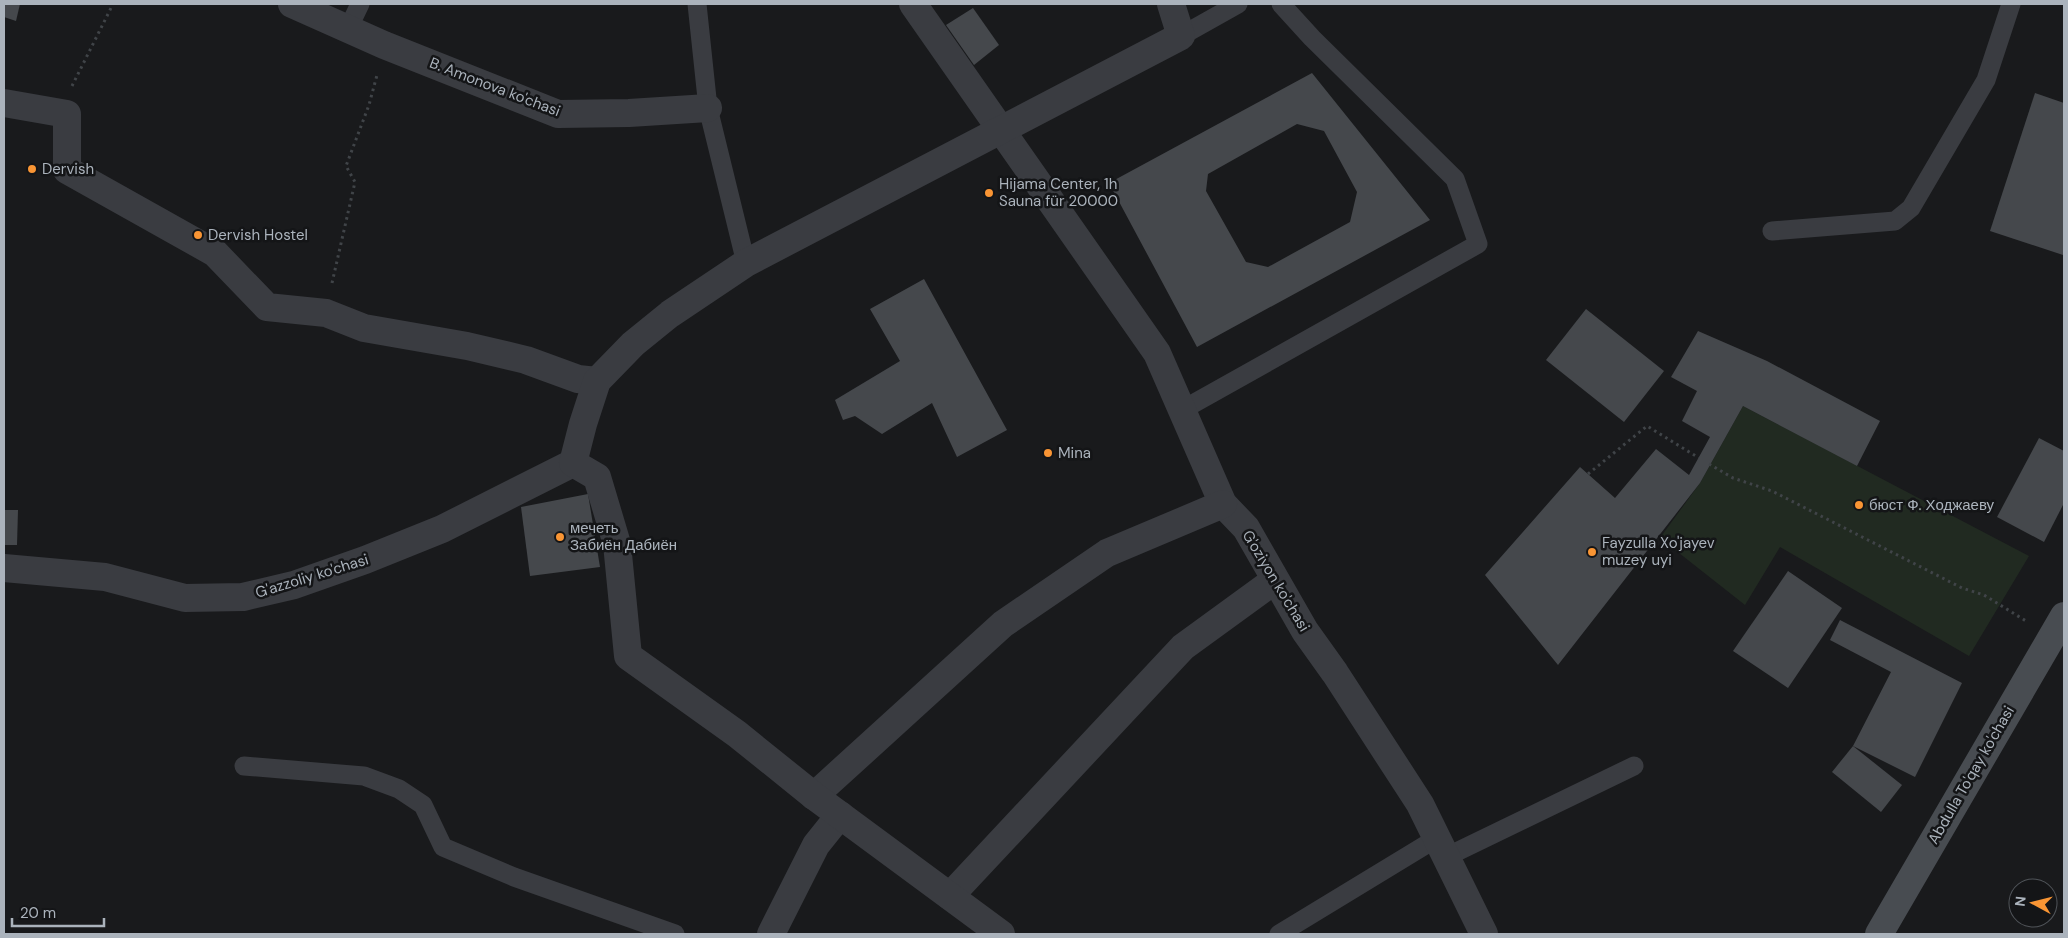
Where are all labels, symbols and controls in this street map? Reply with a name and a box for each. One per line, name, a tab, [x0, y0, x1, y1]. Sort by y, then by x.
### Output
street label: B. Amonova ko'chasi	[427, 53, 563, 121]
place label: Dervish	[42, 159, 94, 179]
marker: Dervish	[26, 163, 38, 175]
place label: Hijama Center, 1h Sauna für 20000	[999, 174, 1118, 211]
marker: Hijama Center, 1h Sauna für 20000	[983, 187, 995, 199]
place label: Dervish Hostel	[208, 225, 308, 245]
marker: Dervish Hostel	[192, 229, 204, 241]
place label: Mina	[1058, 443, 1091, 463]
marker: Mina	[1042, 447, 1054, 459]
place label: бюст Ф. Ходжаеву	[1869, 495, 1995, 515]
marker: бюст Ф. Ходжаеву	[1853, 499, 1865, 511]
place label: мечеть Забиён Дабиён	[570, 518, 677, 555]
street label: G'oziyon ko'chasi	[1238, 527, 1314, 635]
marker: мечеть Забиён Дабиён	[554, 531, 566, 543]
place label: Fayzulla Xo'jayev muzey uyi	[1602, 533, 1715, 570]
marker: Fayzulla Xo'jayev muzey uyi	[1586, 546, 1598, 558]
street label: G'azzoliy ko'chasi	[253, 549, 371, 603]
street label: Abdulla To'qay ko'chasi	[1923, 702, 2019, 848]
north arrow	[2008, 878, 2058, 928]
text: N	[2011, 895, 2030, 908]
scale bar	[12, 896, 105, 928]
text: 20 m	[20, 903, 56, 923]

